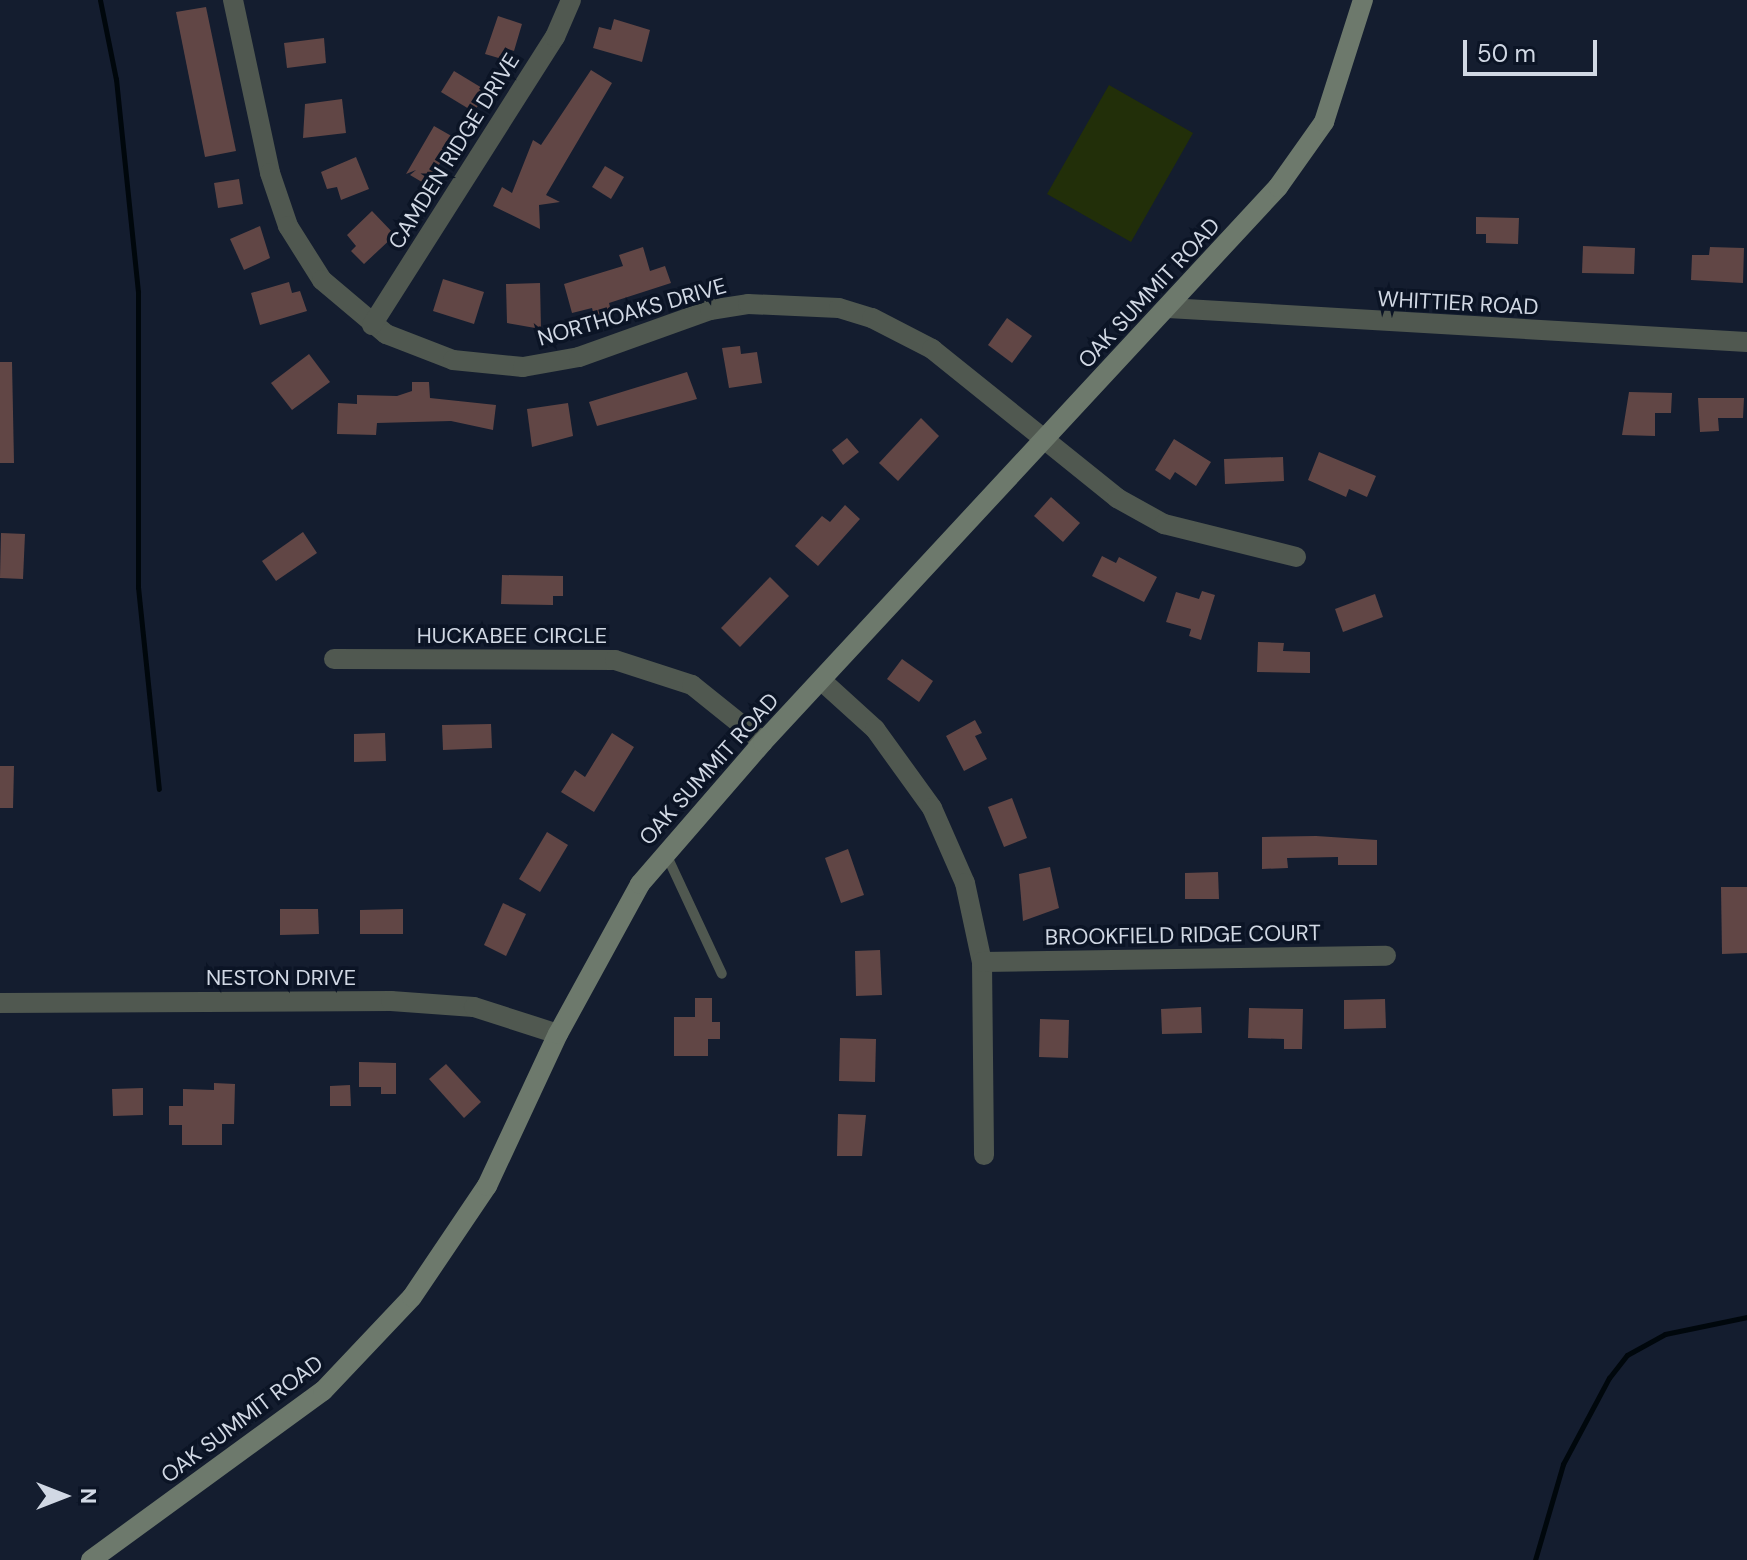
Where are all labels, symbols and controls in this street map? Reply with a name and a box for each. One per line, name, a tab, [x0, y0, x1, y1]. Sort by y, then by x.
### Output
scale bar	[1467, 24, 1601, 74]
text: 50 m	[1477, 38, 1536, 69]
street label: CAMDEN RIDGE DRIVE	[383, 48, 525, 254]
street label: OAK SUMMIT ROAD	[1073, 213, 1225, 373]
street label: NORTHOAKS DRIVE	[535, 272, 729, 352]
street label: WHITTIER ROAD	[1377, 286, 1539, 320]
street label: HUCKABEE CIRCLE	[417, 623, 607, 649]
street label: OAK SUMMIT ROAD	[634, 688, 784, 850]
street label: BROOKFIELD RIDGE COURT	[1045, 919, 1321, 951]
street label: NESTON DRIVE	[206, 965, 356, 991]
street label: OAK SUMMIT ROAD	[156, 1350, 328, 1488]
north arrow	[24, 1456, 104, 1536]
text: N	[74, 1488, 103, 1504]

